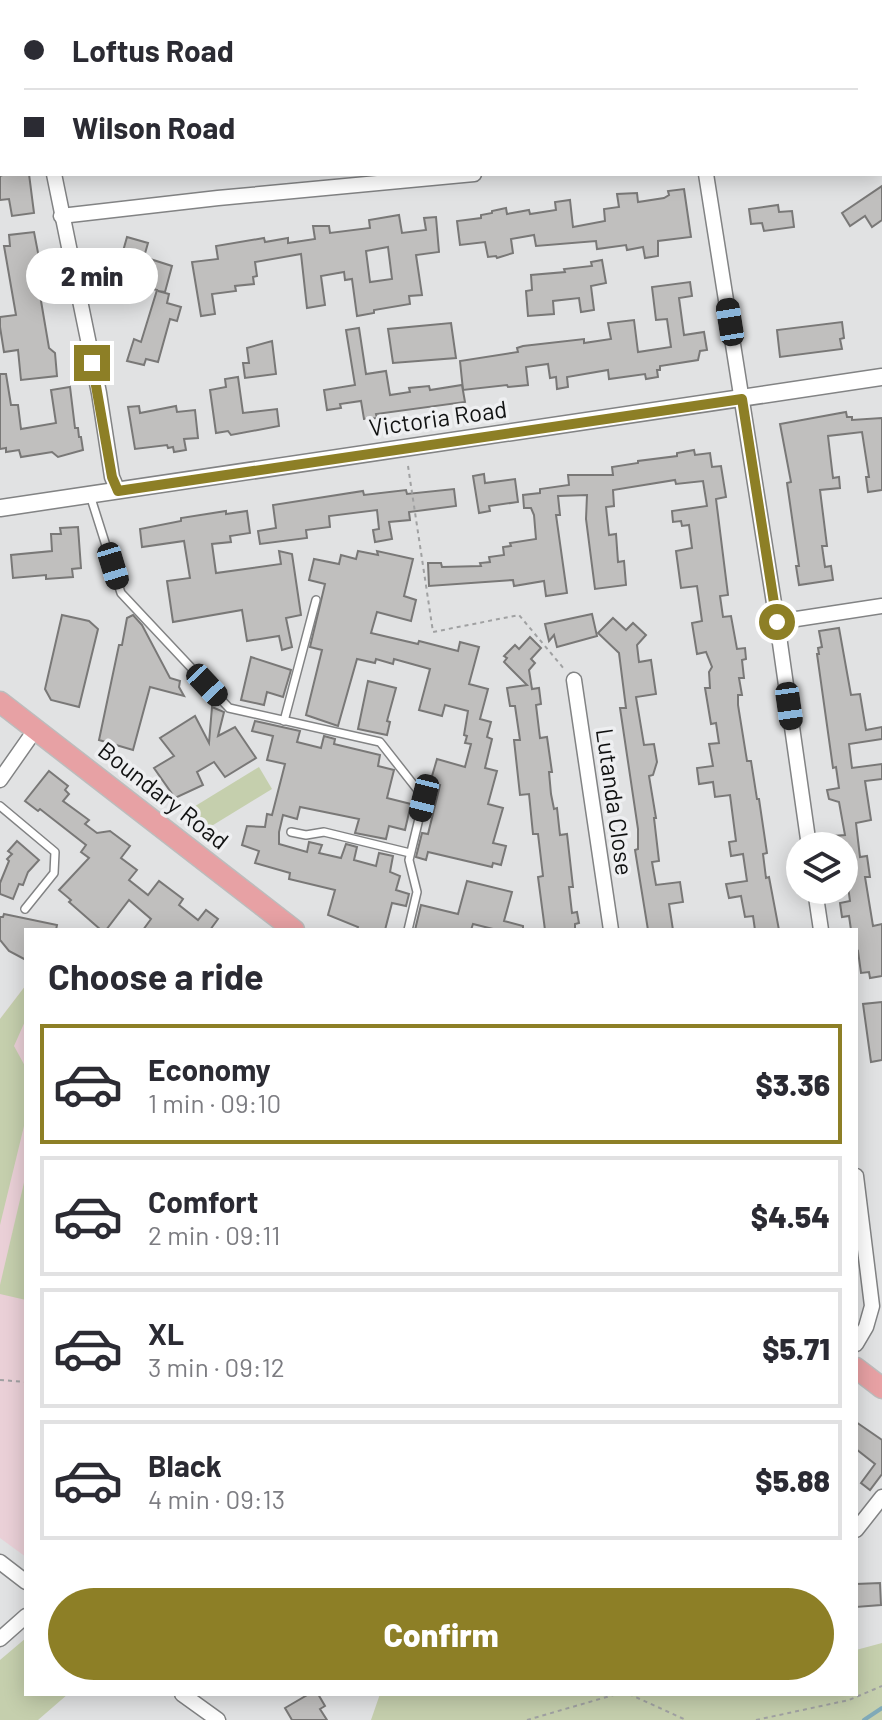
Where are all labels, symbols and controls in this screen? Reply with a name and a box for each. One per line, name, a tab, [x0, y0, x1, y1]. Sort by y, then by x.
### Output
text: Loftus Road	[72, 32, 234, 68]
text: Wilson Road	[72, 109, 235, 145]
callout: 2 min	[26, 247, 158, 303]
text: 2 min	[61, 260, 123, 291]
car	[714, 296, 746, 348]
route end	[74, 345, 110, 381]
street label: Victoria Road	[367, 393, 509, 442]
car	[95, 540, 131, 592]
route start	[759, 604, 795, 640]
car	[182, 659, 232, 711]
car	[774, 681, 804, 731]
street label: Lutanda Close	[591, 727, 640, 877]
street label: Boundary Road	[93, 735, 235, 855]
car	[407, 772, 441, 824]
map controls	[786, 832, 858, 904]
button: layers	[786, 832, 858, 904]
text: Choose a ride	[48, 954, 264, 997]
icon: car	[52, 1048, 124, 1120]
text: Economy	[148, 1051, 271, 1087]
text: $3.36	[755, 1066, 830, 1102]
text: 1 min · 09:10	[148, 1087, 281, 1118]
icon: car	[52, 1180, 124, 1252]
text: Comfort	[148, 1183, 258, 1219]
text: $4.54	[751, 1198, 830, 1234]
text: 2 min · 09:11	[148, 1219, 280, 1250]
icon: car	[52, 1312, 124, 1384]
text: XL	[148, 1315, 184, 1351]
text: $5.71	[762, 1330, 830, 1366]
text: 3 min · 09:12	[148, 1351, 285, 1382]
icon: car	[52, 1444, 124, 1516]
text: Black	[148, 1447, 222, 1483]
text: $5.88	[755, 1462, 830, 1498]
text: 4 min · 09:13	[148, 1483, 285, 1514]
button: Confirm	[48, 1588, 834, 1680]

